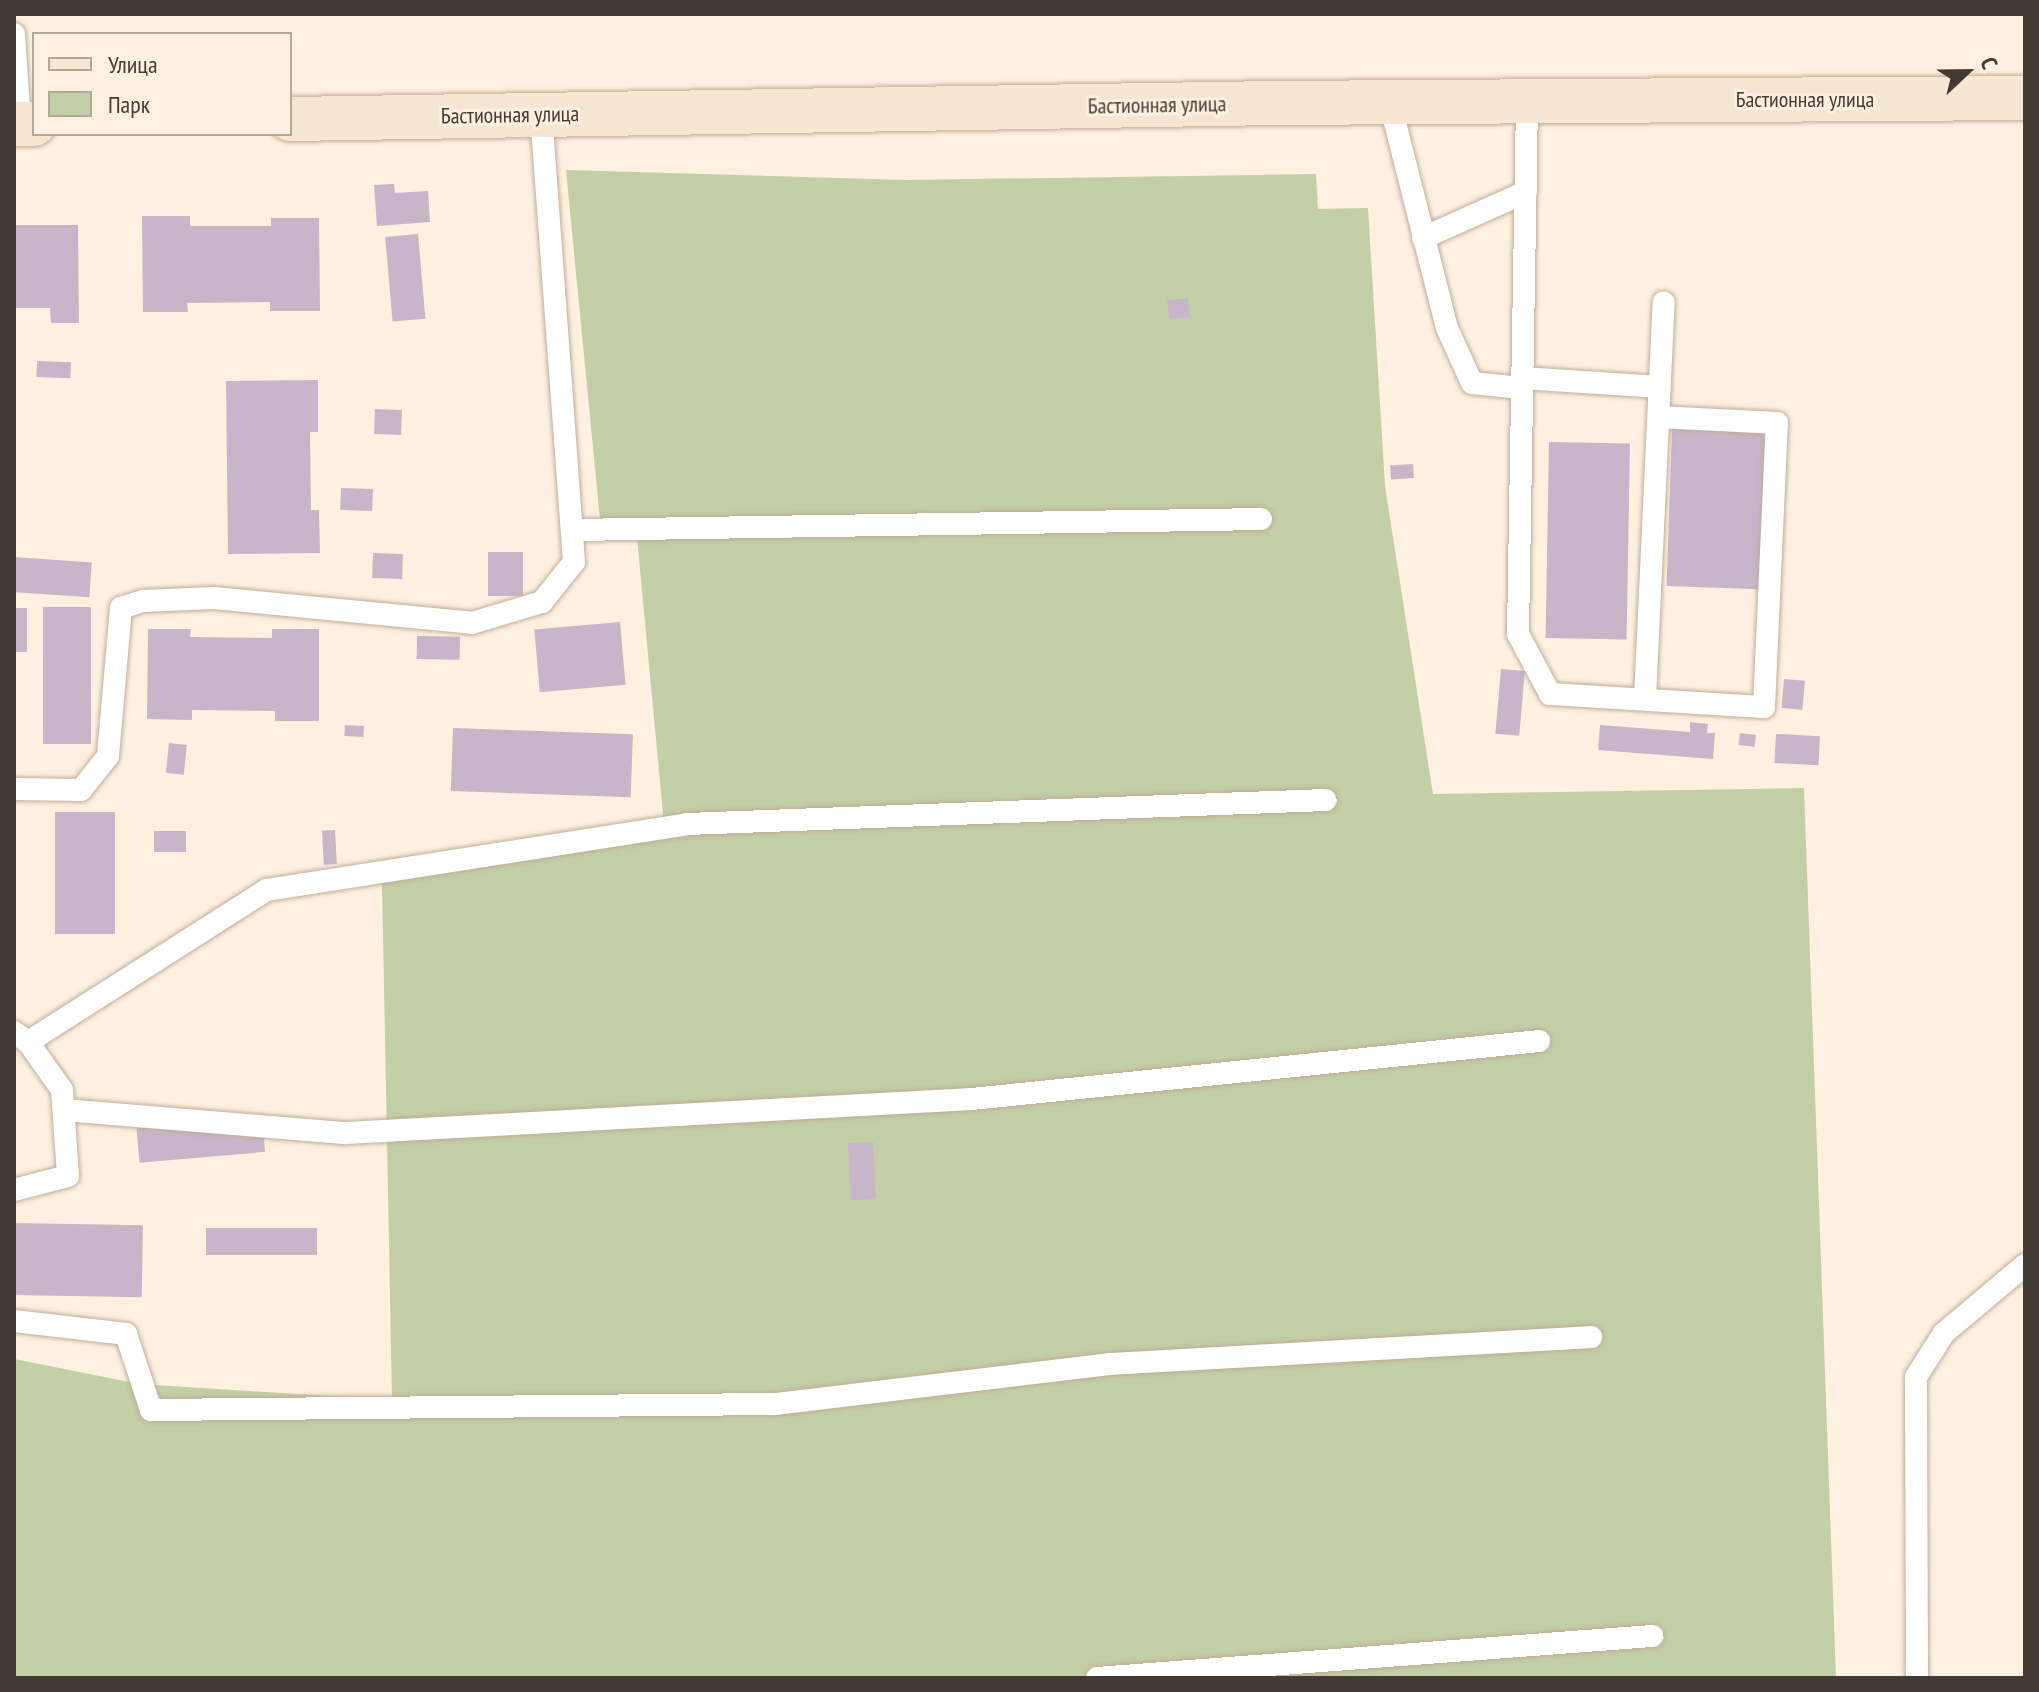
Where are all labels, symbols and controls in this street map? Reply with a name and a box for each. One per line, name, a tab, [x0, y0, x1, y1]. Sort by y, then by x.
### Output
legend	[32, 32, 292, 136]
north arrow	[1927, 32, 2007, 112]
text: Улица	[108, 49, 158, 80]
text: С	[1974, 53, 2004, 73]
street label: Бастионная улица	[1736, 87, 1874, 113]
text: Парк	[108, 89, 150, 120]
street label: Бастионная улица	[1087, 91, 1227, 119]
street label: Бастионная улица	[440, 101, 580, 129]

